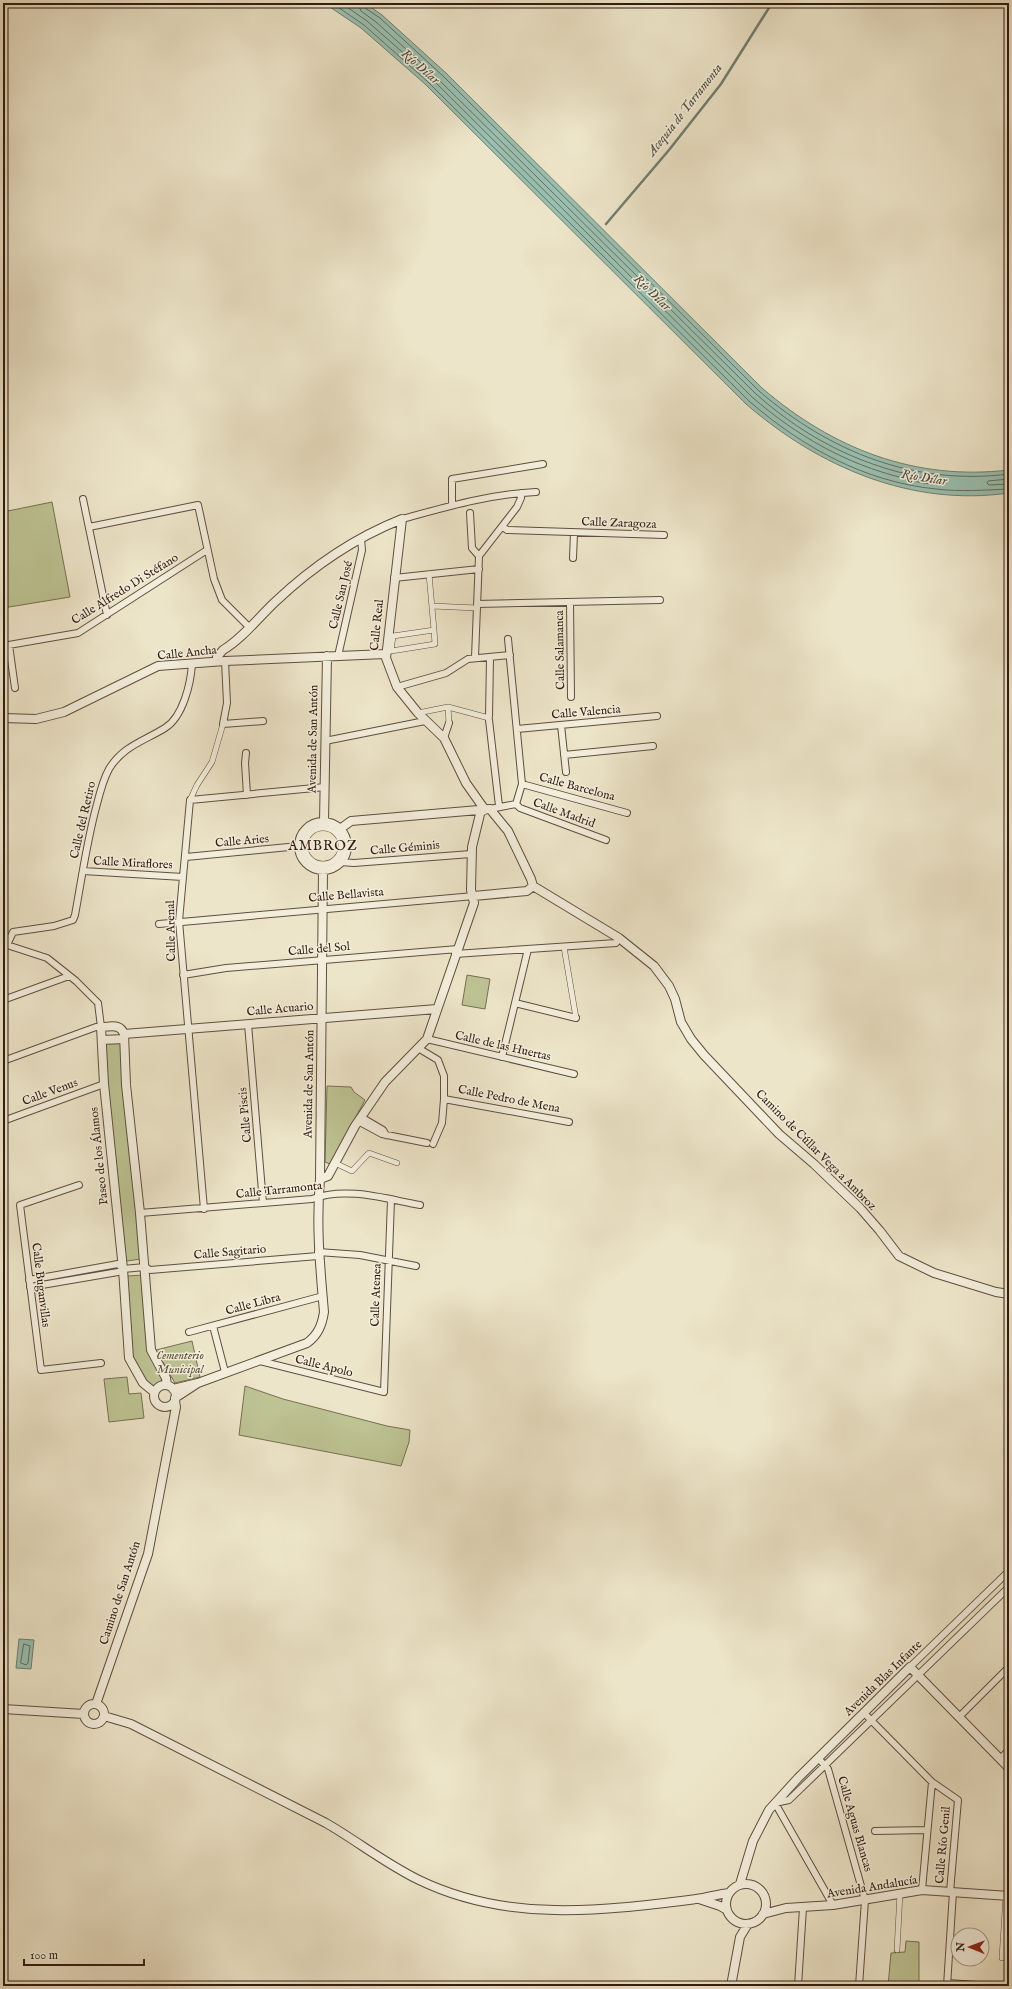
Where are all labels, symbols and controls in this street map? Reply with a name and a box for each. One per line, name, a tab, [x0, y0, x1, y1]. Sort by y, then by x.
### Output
water label: Río Dílar	[397, 46, 443, 89]
water label: Acequia de Tarramonta	[642, 60, 727, 161]
water label: Río Dílar	[630, 271, 675, 315]
water label: Río Dílar	[900, 466, 949, 490]
street label: Calle Zaragoza	[581, 514, 658, 532]
street label: Calle Alfredo Di Stéfano	[69, 550, 182, 628]
street label: Calle San José	[326, 559, 357, 631]
street label: Calle Real	[367, 598, 387, 651]
street label: Calle Salamanca	[552, 609, 568, 690]
street label: Calle Ancha	[157, 642, 218, 664]
street label: Avenida de San Antón	[305, 684, 321, 794]
street label: Calle Valencia	[551, 701, 622, 722]
street label: Calle Barcelona	[537, 770, 617, 805]
street label: Calle del Retiro	[67, 779, 99, 860]
street label: Calle Madrid	[531, 795, 598, 831]
street label: Calle Aries	[215, 831, 269, 851]
district label: AMBROZ	[287, 837, 358, 855]
street label: Calle Géminis	[370, 837, 440, 859]
street label: Calle Miraflores	[93, 853, 173, 873]
street label: Calle Bellavista	[308, 884, 385, 906]
street label: Calle Arenal	[163, 900, 179, 962]
street label: Calle del Sol	[287, 939, 351, 959]
street label: Calle Acuario	[246, 999, 315, 1019]
street label: Calle de las Huertas	[454, 1028, 552, 1064]
street label: Avenida de San Antón	[301, 1029, 317, 1139]
street label: Calle Venus	[20, 1075, 80, 1109]
street label: Calle Pedro de Mena	[457, 1082, 562, 1116]
street label: Camino de Cúllar Vega a Ambroz	[752, 1086, 880, 1214]
street label: Calle Piscis	[235, 1087, 255, 1143]
street label: Paseo de los Álamos	[85, 1106, 112, 1206]
street label: Calle Tarramonta	[235, 1178, 324, 1202]
street label: Calle Sagitario	[193, 1241, 267, 1263]
street label: Calle Buganvillas	[28, 1242, 54, 1328]
street label: Calle Atenea	[367, 1262, 385, 1327]
street label: Calle Libra	[224, 1289, 283, 1319]
park label: Cementerio Municipal	[156, 1348, 204, 1377]
street label: Calle Apolo	[293, 1352, 355, 1382]
street label: Camino de San Antón	[96, 1539, 144, 1647]
street label: Avenida Blas Infante	[840, 1637, 926, 1720]
street label: Calle Aguas Blancas	[834, 1775, 876, 1873]
street label: Calle Río Genil	[932, 1805, 954, 1884]
street label: Avenida Andalucía	[825, 1872, 919, 1902]
north arrow	[950, 1927, 990, 1967]
scale bar	[24, 1941, 144, 1967]
text: N	[954, 1941, 968, 1953]
text: 100 m	[30, 1948, 58, 1963]

